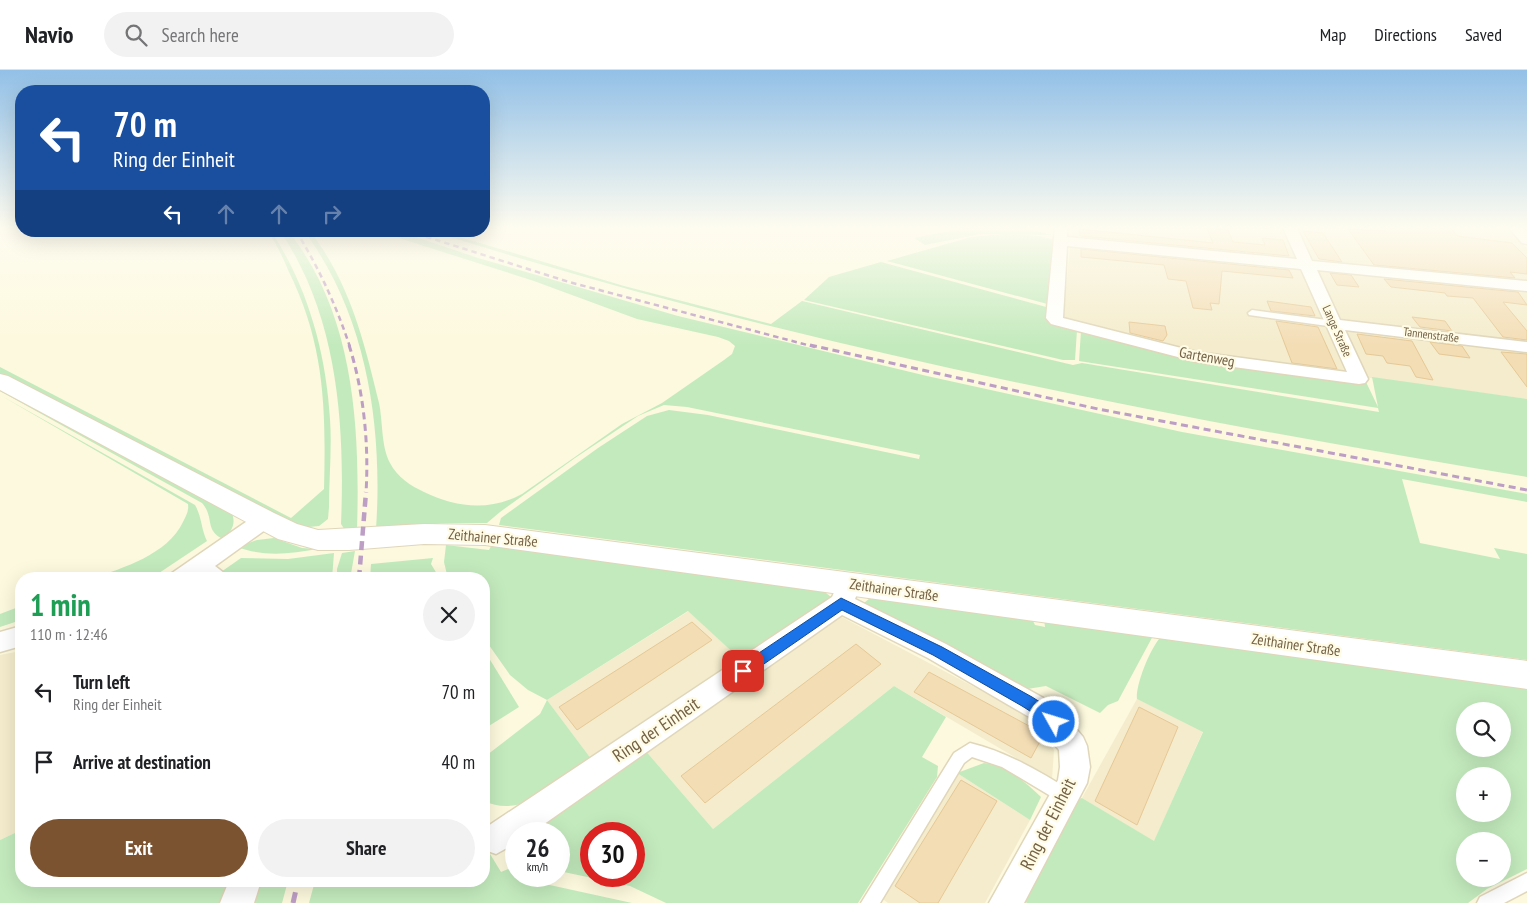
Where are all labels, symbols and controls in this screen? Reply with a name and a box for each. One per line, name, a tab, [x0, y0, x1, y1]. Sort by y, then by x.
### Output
search box	[104, 12, 454, 57]
text: Navio	[25, 19, 74, 50]
icon: search	[122, 21, 150, 49]
text: Search here	[162, 23, 239, 47]
text: Map	[1320, 23, 1346, 46]
text: Directions	[1374, 23, 1437, 46]
text: Saved	[1465, 23, 1502, 46]
text: 70 m	[113, 101, 177, 147]
icon: left	[30, 105, 95, 170]
text: Ring der Einheit	[113, 145, 235, 173]
icon: left	[159, 200, 187, 228]
icon: ahead	[212, 200, 240, 228]
icon: ahead	[265, 200, 293, 228]
icon: right	[318, 200, 346, 228]
street label: Lange Straße	[1319, 303, 1355, 359]
street label: Tannenstraße	[1402, 324, 1460, 345]
street label: Gartenweg	[1178, 342, 1236, 371]
street label: Zeithainer Straße	[448, 524, 539, 551]
street label: Zeithainer Straße	[848, 574, 940, 605]
text: 1 min	[30, 585, 91, 624]
button: close	[423, 589, 475, 641]
text: 110 m · 12:46	[30, 624, 108, 644]
street label: Zeithainer Straße	[1250, 629, 1342, 660]
pin	[722, 650, 764, 692]
icon: arrive	[729, 657, 757, 685]
text: Turn left	[73, 670, 130, 694]
icon: left	[30, 678, 58, 706]
text: 70 m	[442, 680, 475, 704]
street label: Ring der Einheit	[608, 692, 704, 767]
text: Ring der Einheit	[73, 694, 162, 714]
position arrow	[1027, 695, 1079, 747]
map controls	[1456, 702, 1511, 887]
button: search	[1456, 702, 1511, 757]
icon: arrive	[30, 748, 58, 776]
text: Arrive at destination	[73, 750, 211, 774]
text: 40 m	[442, 750, 475, 774]
button: +	[1456, 767, 1511, 822]
street label: Ring der Einheit	[1015, 774, 1080, 873]
button: Exit	[30, 819, 248, 877]
button: Share	[258, 819, 475, 877]
speed limit sign: 30	[580, 822, 645, 887]
text: 26	[526, 832, 549, 864]
button: −	[1456, 832, 1511, 887]
text: km/h	[527, 859, 548, 874]

